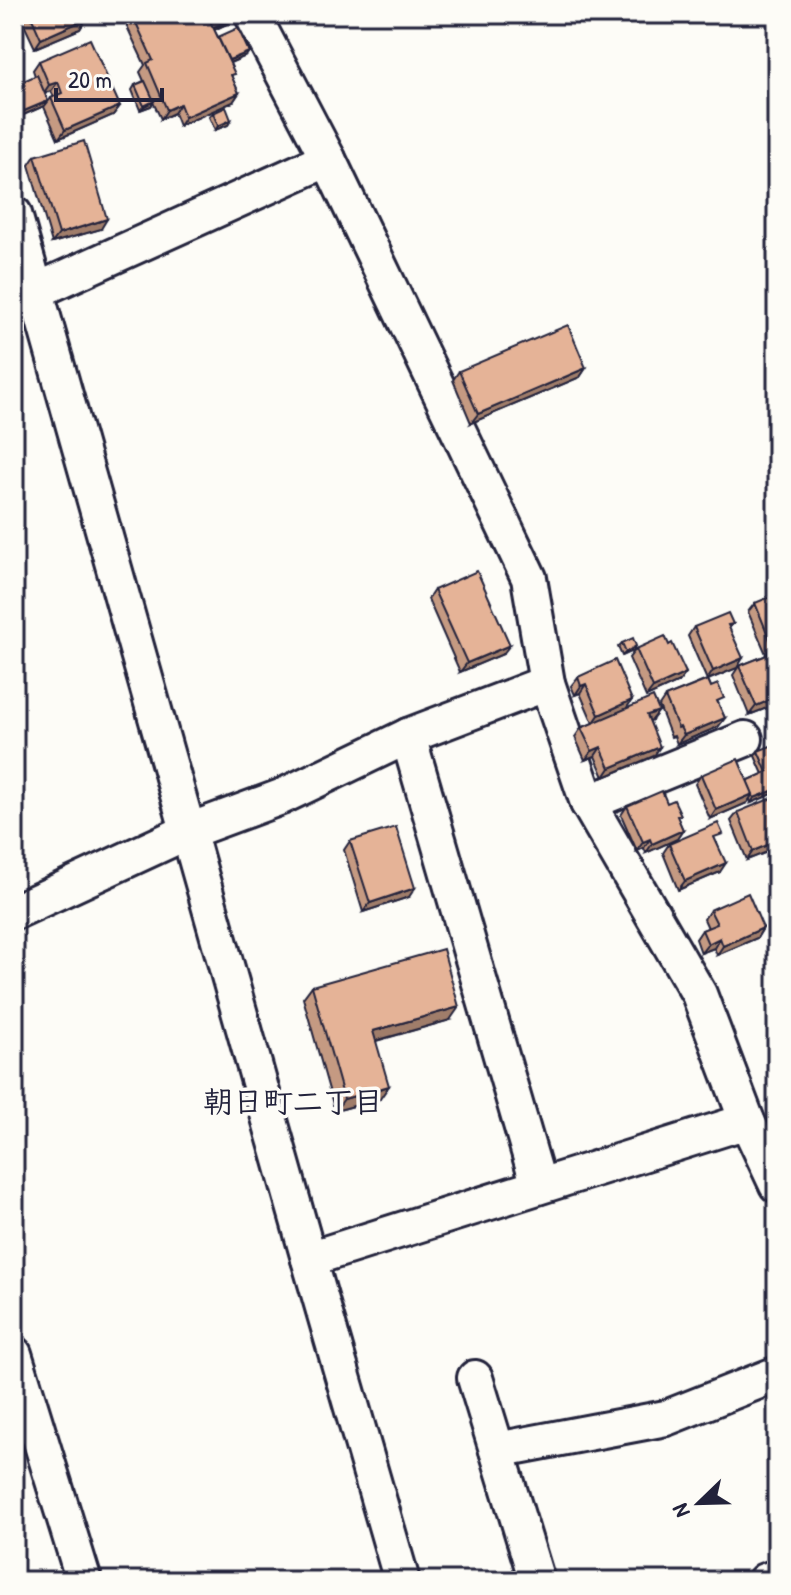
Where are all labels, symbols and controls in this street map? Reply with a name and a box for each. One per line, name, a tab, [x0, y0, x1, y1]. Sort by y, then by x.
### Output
scale bar	[56, 52, 162, 102]
text: 20 m	[68, 63, 112, 95]
district label: 朝日町二丁目	[203, 1081, 383, 1121]
north arrow	[659, 1463, 739, 1543]
text: N	[664, 1499, 697, 1522]

